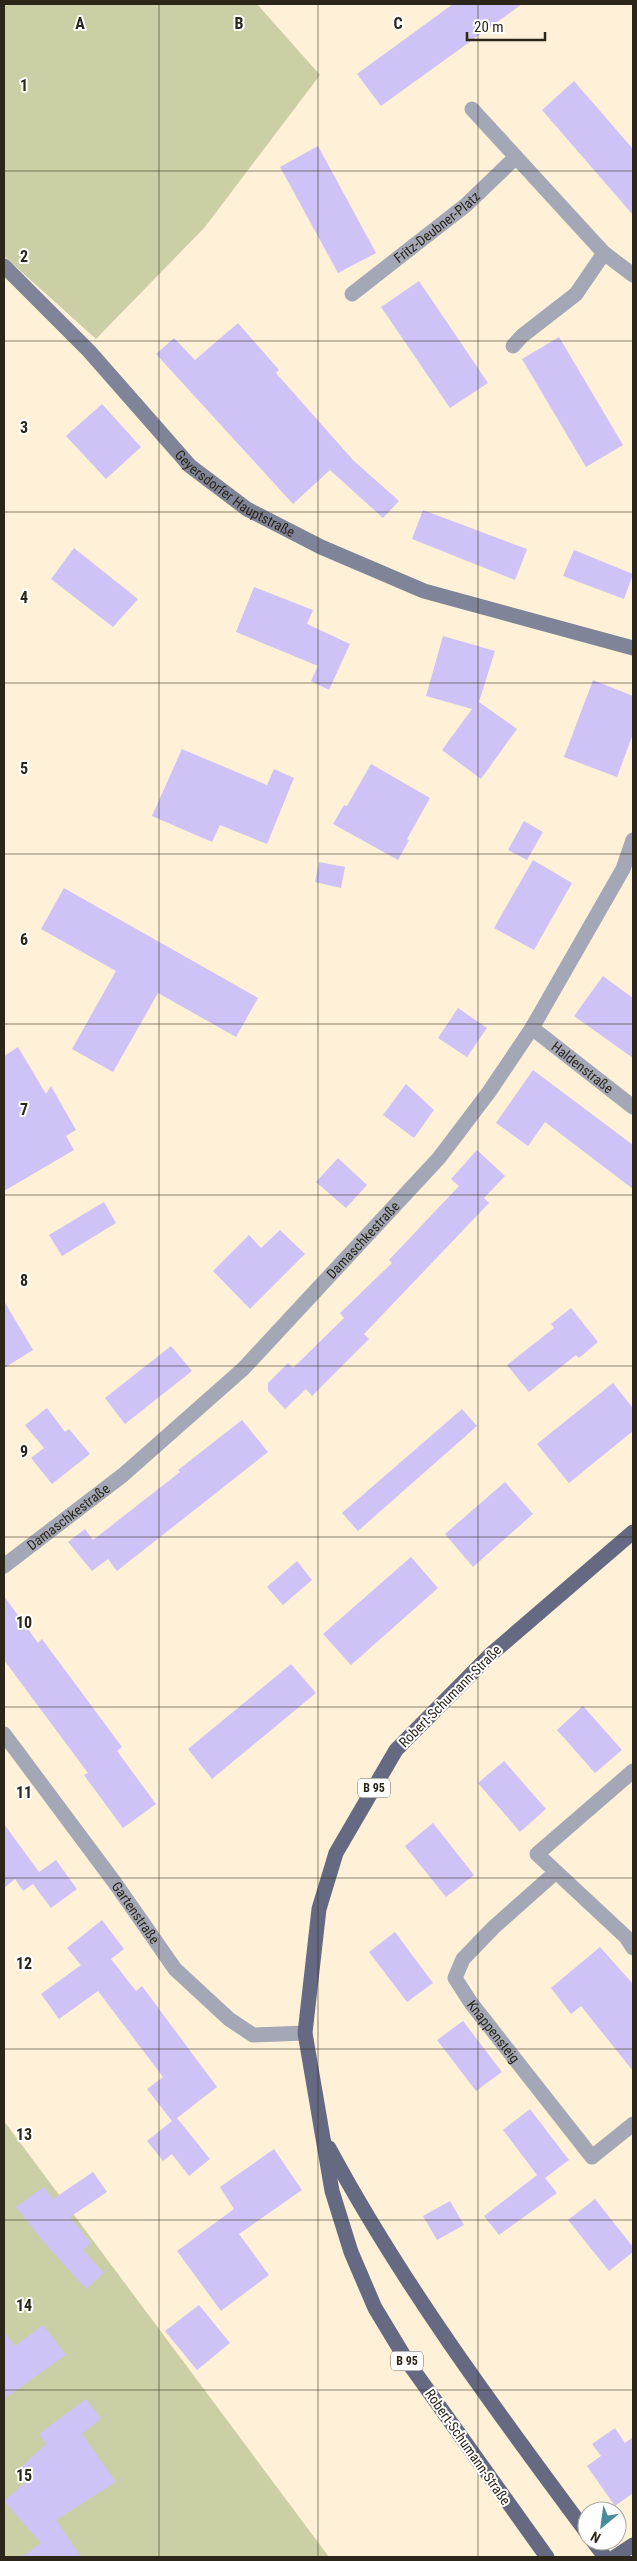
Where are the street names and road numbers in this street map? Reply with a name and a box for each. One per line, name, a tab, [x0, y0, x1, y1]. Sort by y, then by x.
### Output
street label: Fritz-Deubner-Platz	[391, 188, 483, 266]
street label: Geyersdorfer Hauptstraße	[172, 447, 298, 540]
street label: Haldenstraße	[548, 1038, 617, 1097]
street label: Damaschkestraße	[323, 1198, 403, 1282]
street label: Damaschkestraße	[24, 1480, 113, 1553]
street label: Robert-Schumann-Straße	[396, 1641, 505, 1750]
road number: B 95	[358, 1779, 390, 1798]
street label: Gartenstraße	[108, 1878, 163, 1947]
street label: Knappensteig	[464, 1997, 523, 2066]
road number: B 95	[391, 2352, 423, 2370]
street label: Robert-Schumann-Straße	[422, 2386, 514, 2508]

